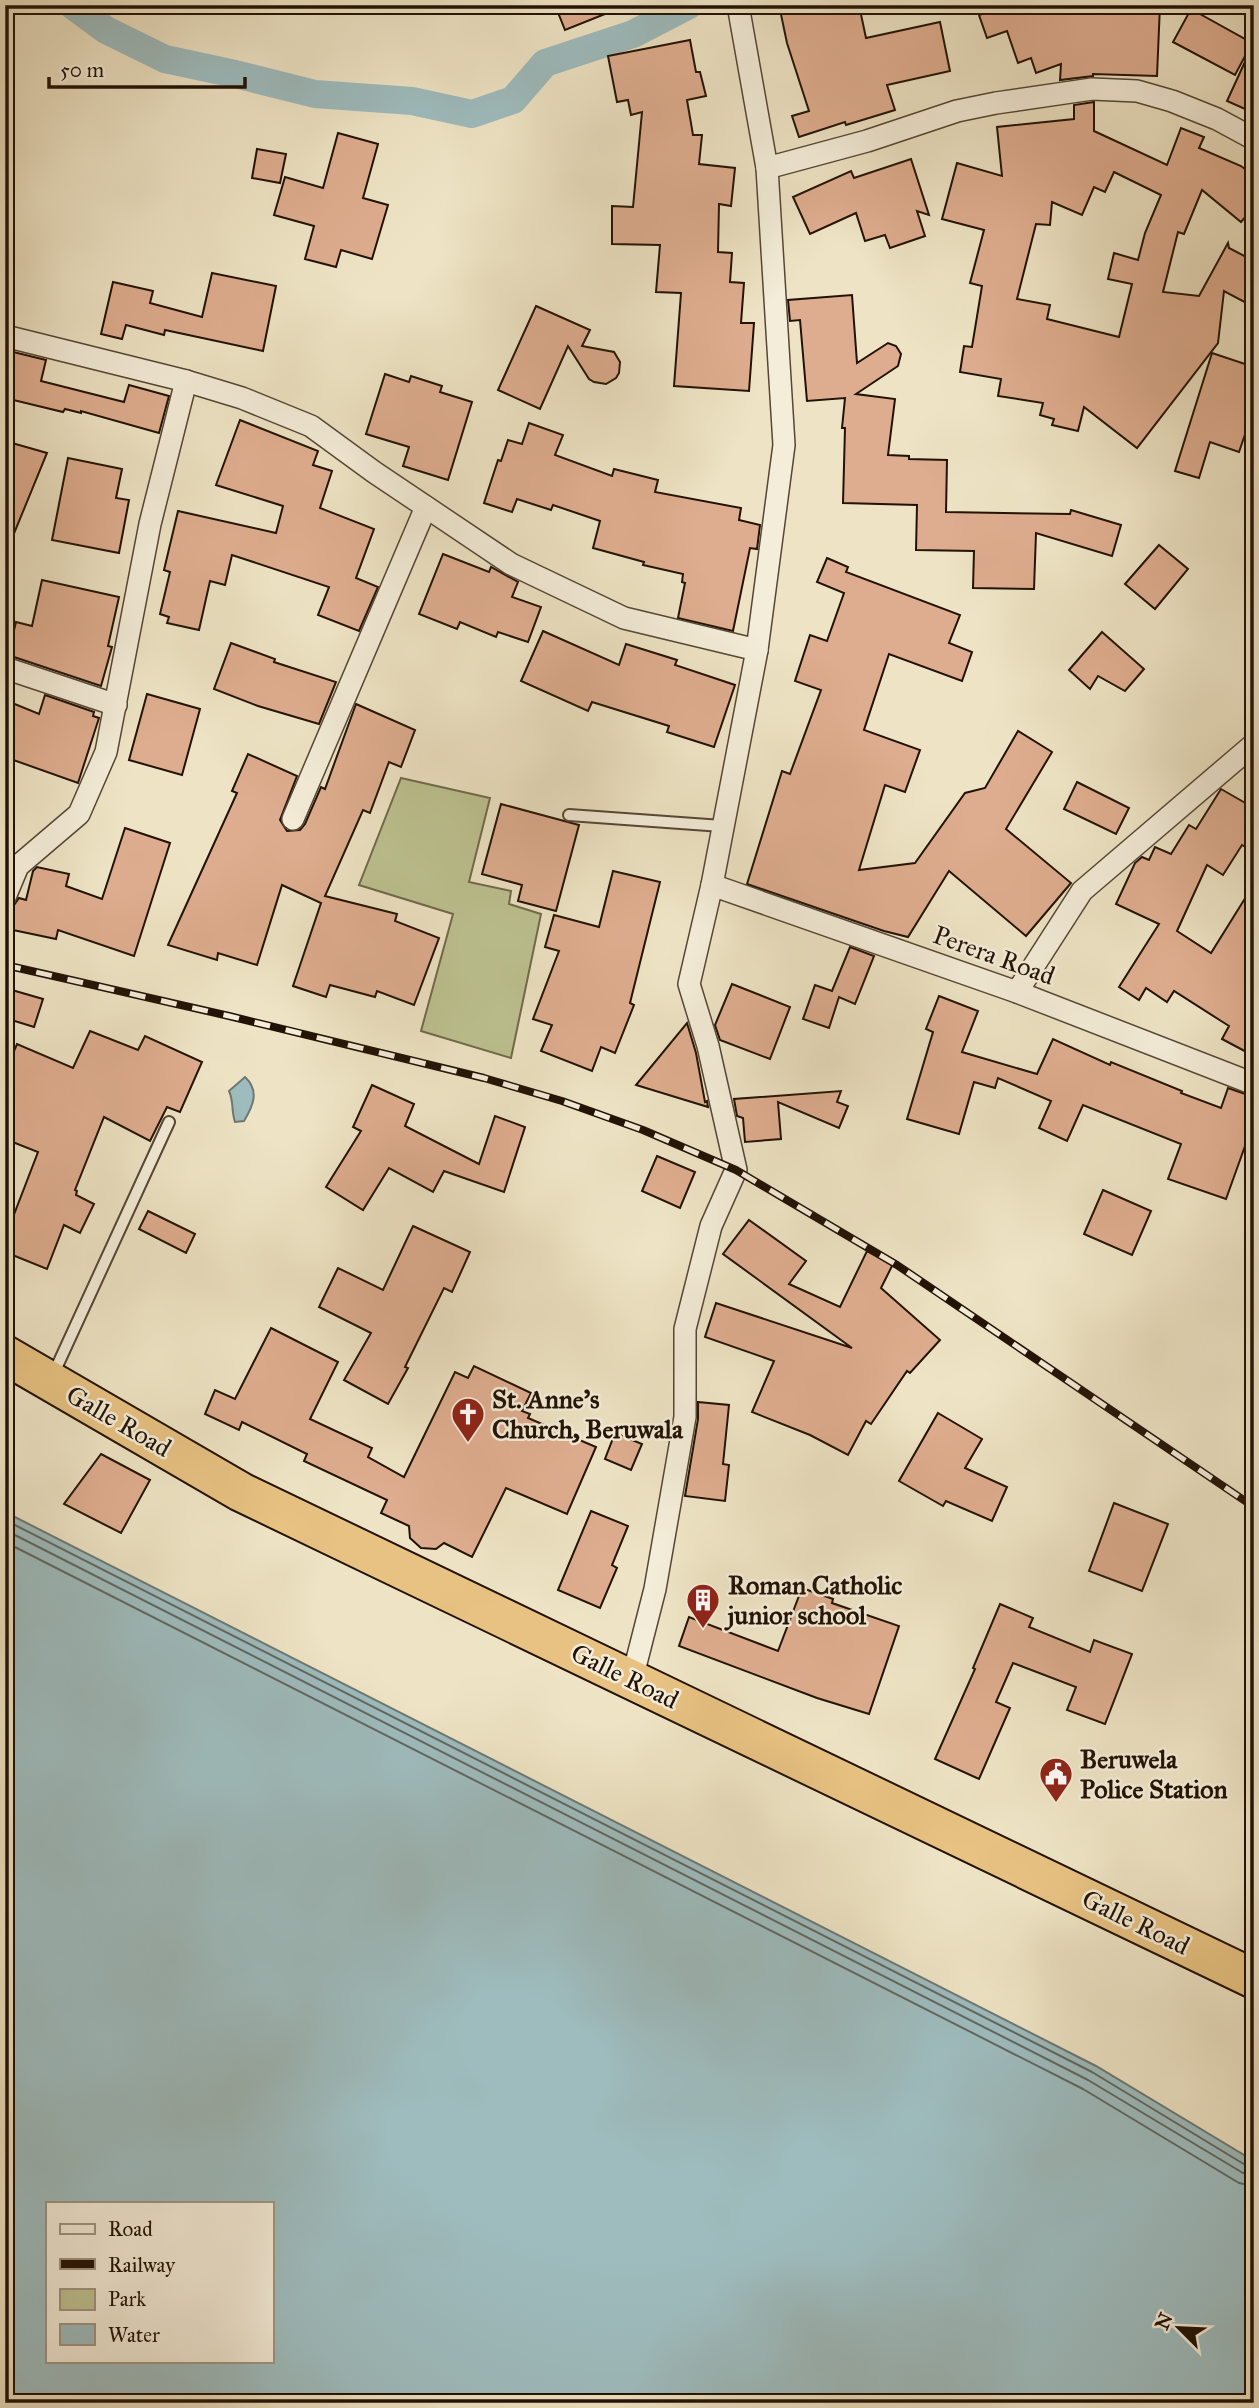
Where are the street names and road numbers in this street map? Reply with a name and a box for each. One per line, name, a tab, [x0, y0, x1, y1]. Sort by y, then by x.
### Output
street label: Perera Road	[929, 918, 1059, 992]
street label: Galle Road	[61, 1378, 177, 1464]
street label: Galle Road	[566, 1636, 684, 1716]
street label: Galle Road	[1077, 1882, 1195, 1962]

